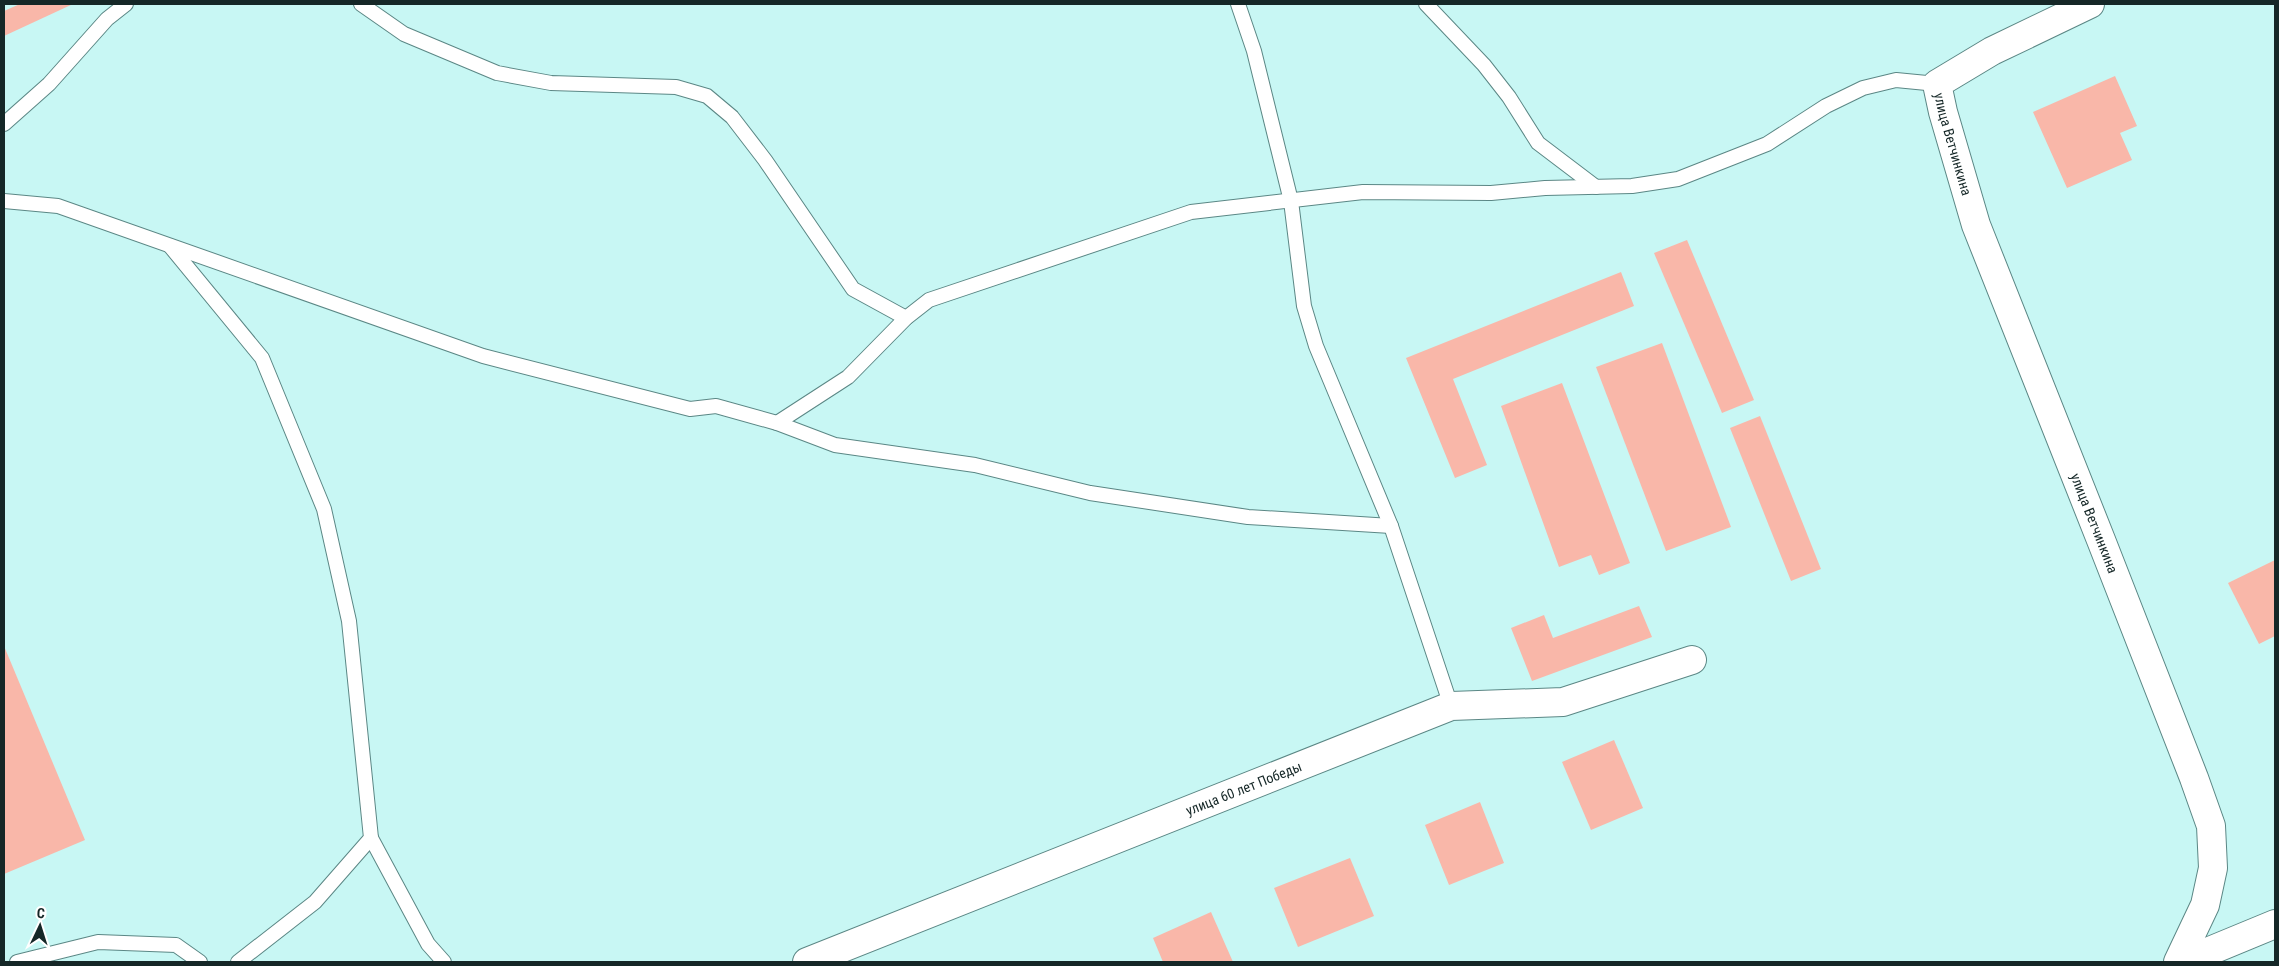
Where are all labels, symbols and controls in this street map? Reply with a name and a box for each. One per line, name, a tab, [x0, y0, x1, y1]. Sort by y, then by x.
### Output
street label: улица Ветчинкина	[1931, 91, 1975, 197]
street label: улица Ветчинкина	[2067, 471, 2121, 575]
street label: улица 60 лет Победы	[1184, 758, 1304, 819]
north arrow	[15, 901, 65, 951]
text: С	[36, 905, 45, 921]

